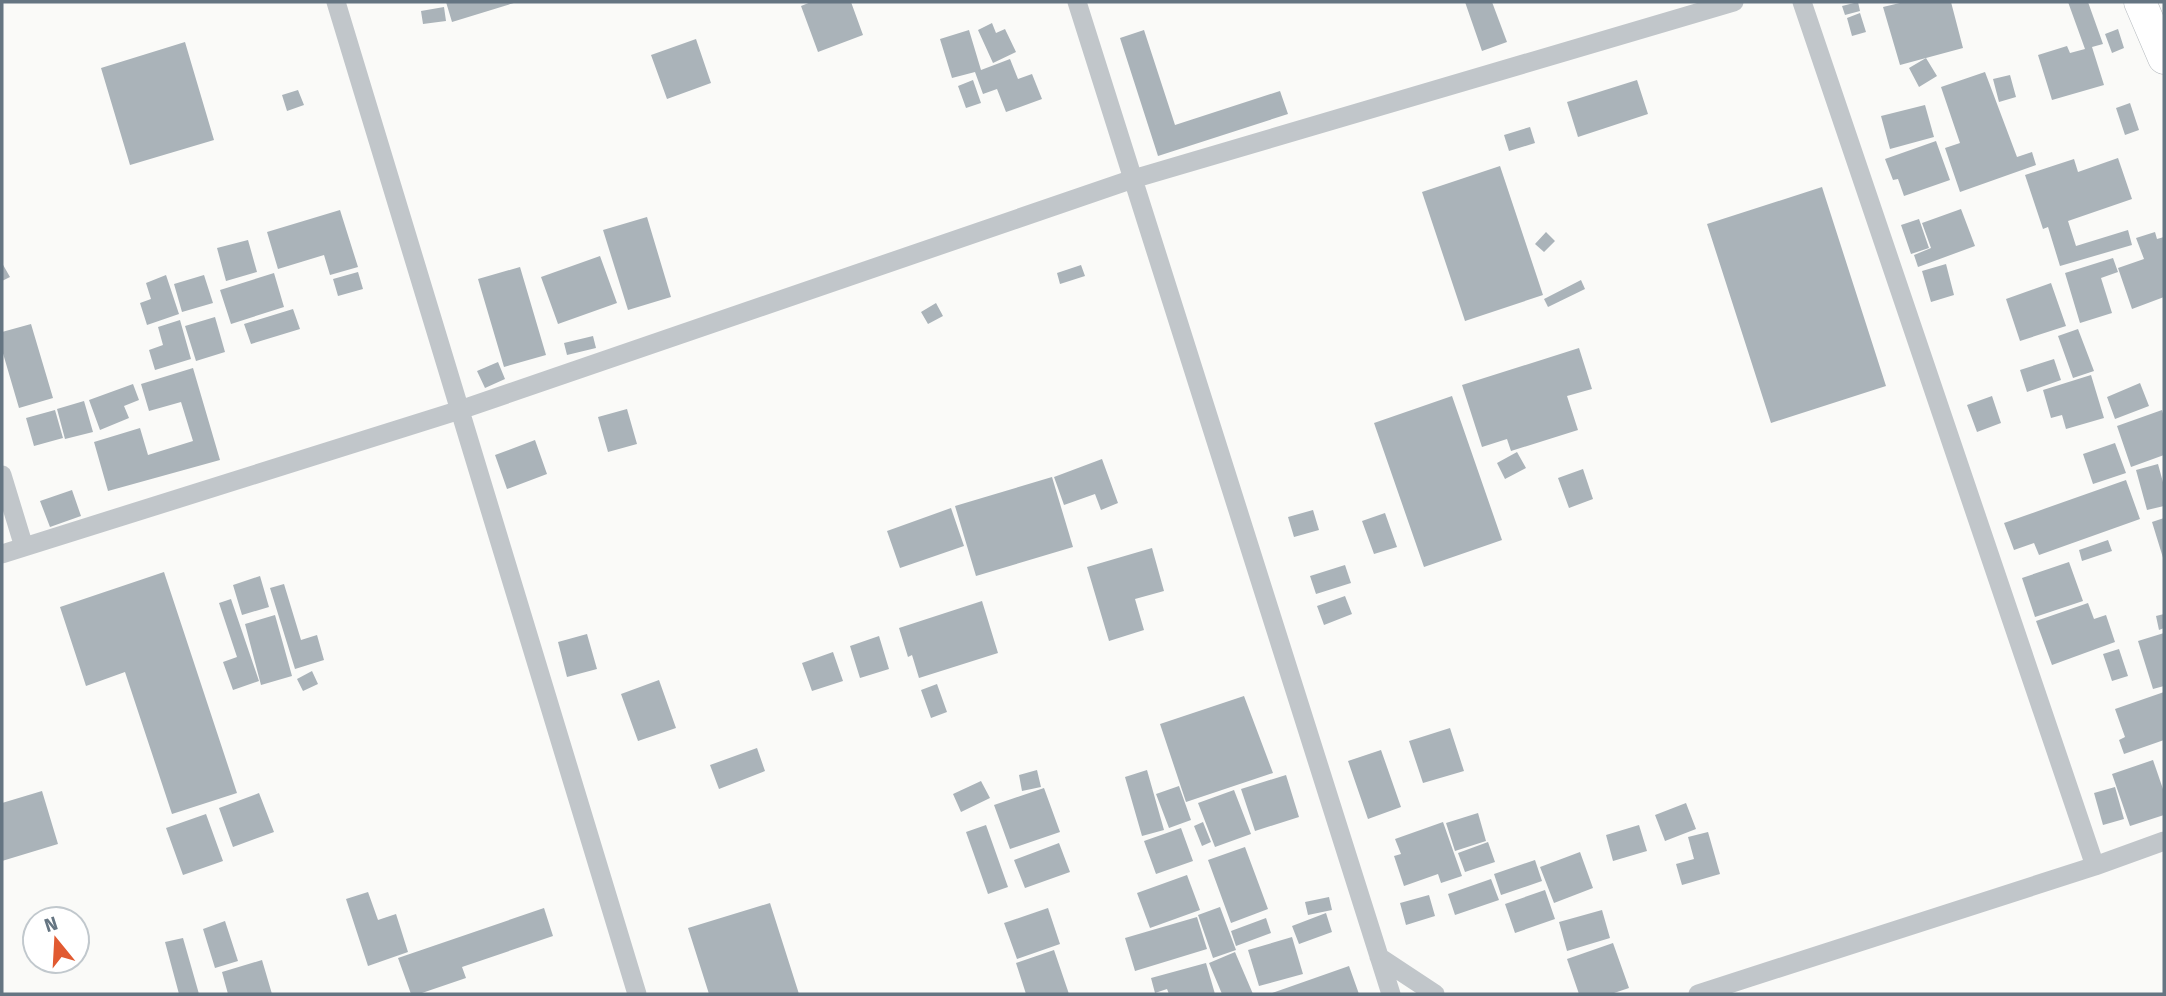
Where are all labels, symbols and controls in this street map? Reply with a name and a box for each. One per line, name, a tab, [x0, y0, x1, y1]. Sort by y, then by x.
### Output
north arrow	[21, 905, 91, 975]
text: N	[41, 911, 60, 937]

